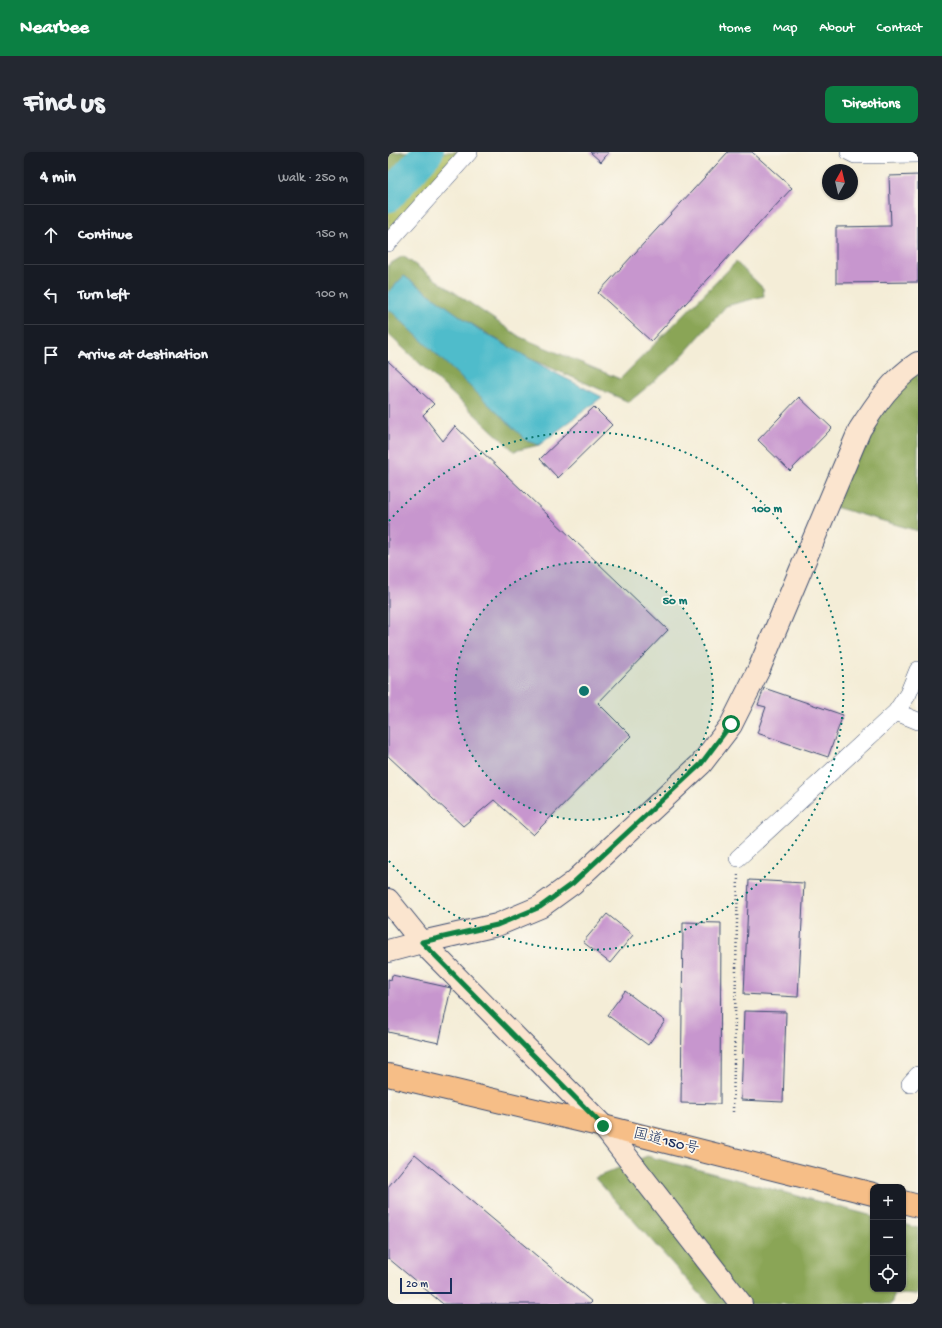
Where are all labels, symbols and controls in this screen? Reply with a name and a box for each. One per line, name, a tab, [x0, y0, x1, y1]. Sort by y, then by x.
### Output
text: Nearbee	[20, 17, 89, 40]
text: Home	[719, 20, 751, 37]
text: Map	[773, 20, 797, 37]
text: About	[819, 20, 855, 37]
text: Contact	[877, 20, 922, 37]
button: Directions	[825, 86, 918, 123]
text: Find us	[24, 88, 104, 121]
north arrow	[822, 164, 858, 200]
text: 4 min	[40, 168, 76, 188]
text: Walk · 250 m	[278, 171, 348, 186]
icon: ahead	[40, 224, 62, 246]
text: Continue	[78, 226, 132, 244]
text: 150 m	[316, 227, 348, 242]
icon: left	[40, 284, 62, 306]
text: Turn left	[78, 286, 129, 304]
text: 100 m	[316, 287, 348, 302]
icon: arrive	[40, 344, 62, 366]
text: Arrive at destination	[78, 346, 208, 364]
text: 100 m	[751, 503, 782, 517]
text: 50 m	[663, 595, 688, 609]
centre of rings	[577, 684, 591, 698]
route start	[722, 715, 740, 733]
route end	[594, 1117, 612, 1135]
street label: 国道150号	[631, 1125, 701, 1159]
map controls	[870, 1184, 906, 1292]
button: +	[870, 1184, 906, 1220]
button: −	[870, 1220, 906, 1256]
button: locate	[870, 1256, 906, 1292]
scale bar	[400, 1276, 452, 1295]
text: 20 m	[406, 1279, 428, 1291]

